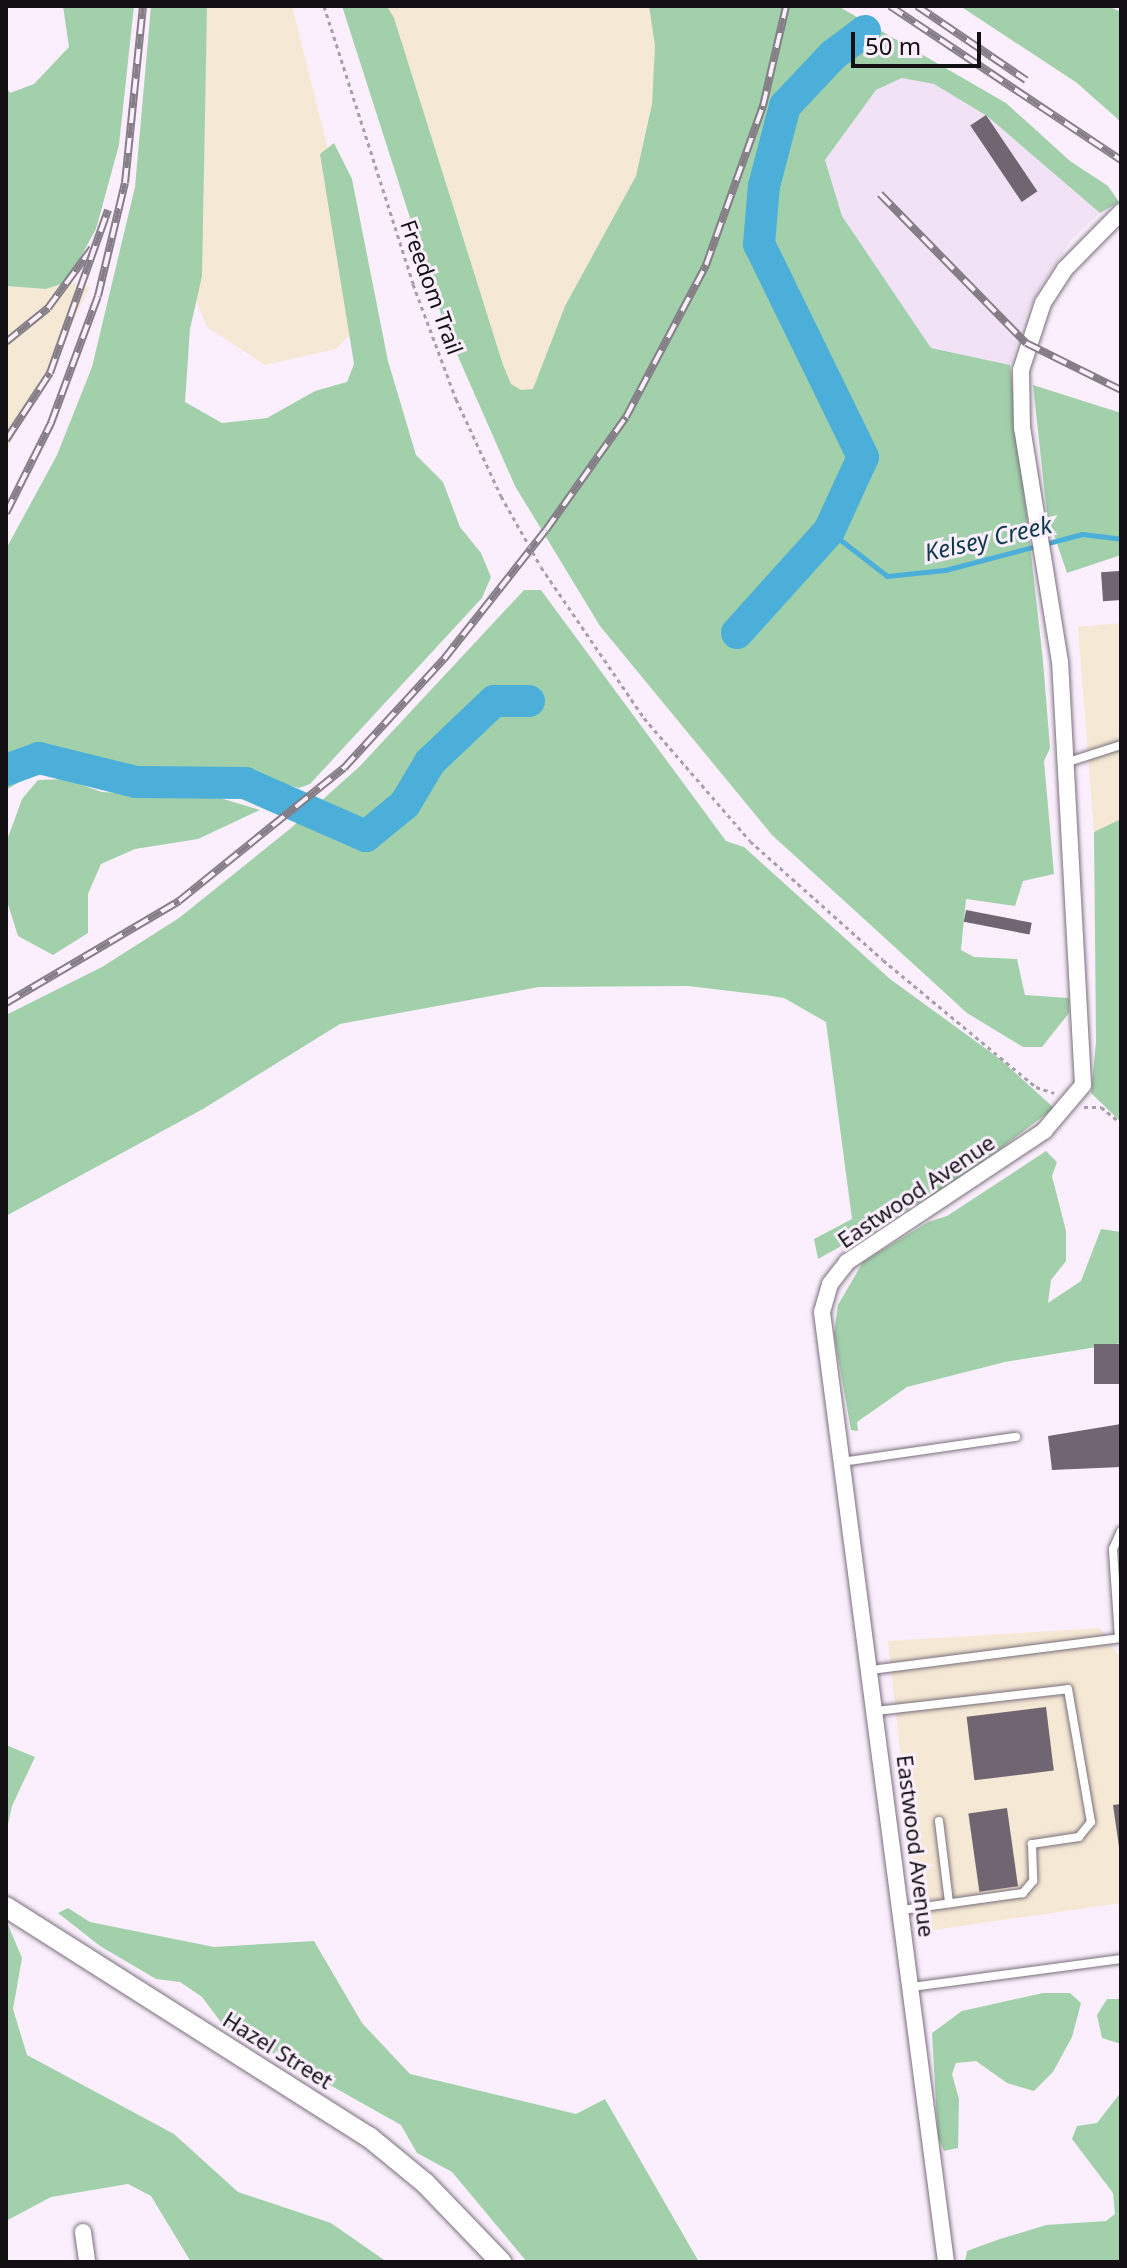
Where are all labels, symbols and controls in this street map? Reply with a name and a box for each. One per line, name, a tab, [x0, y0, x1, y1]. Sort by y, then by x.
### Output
scale bar	[855, 16, 985, 66]
text: 50 m	[865, 29, 921, 62]
street label: Freedom Trail	[395, 216, 469, 358]
water label: Kelsey Creek	[921, 509, 1055, 567]
street label: Eastwood Avenue	[833, 1129, 999, 1253]
street label: Eastwood Avenue	[892, 1753, 940, 1939]
street label: Hazel Street	[218, 2006, 338, 2094]

